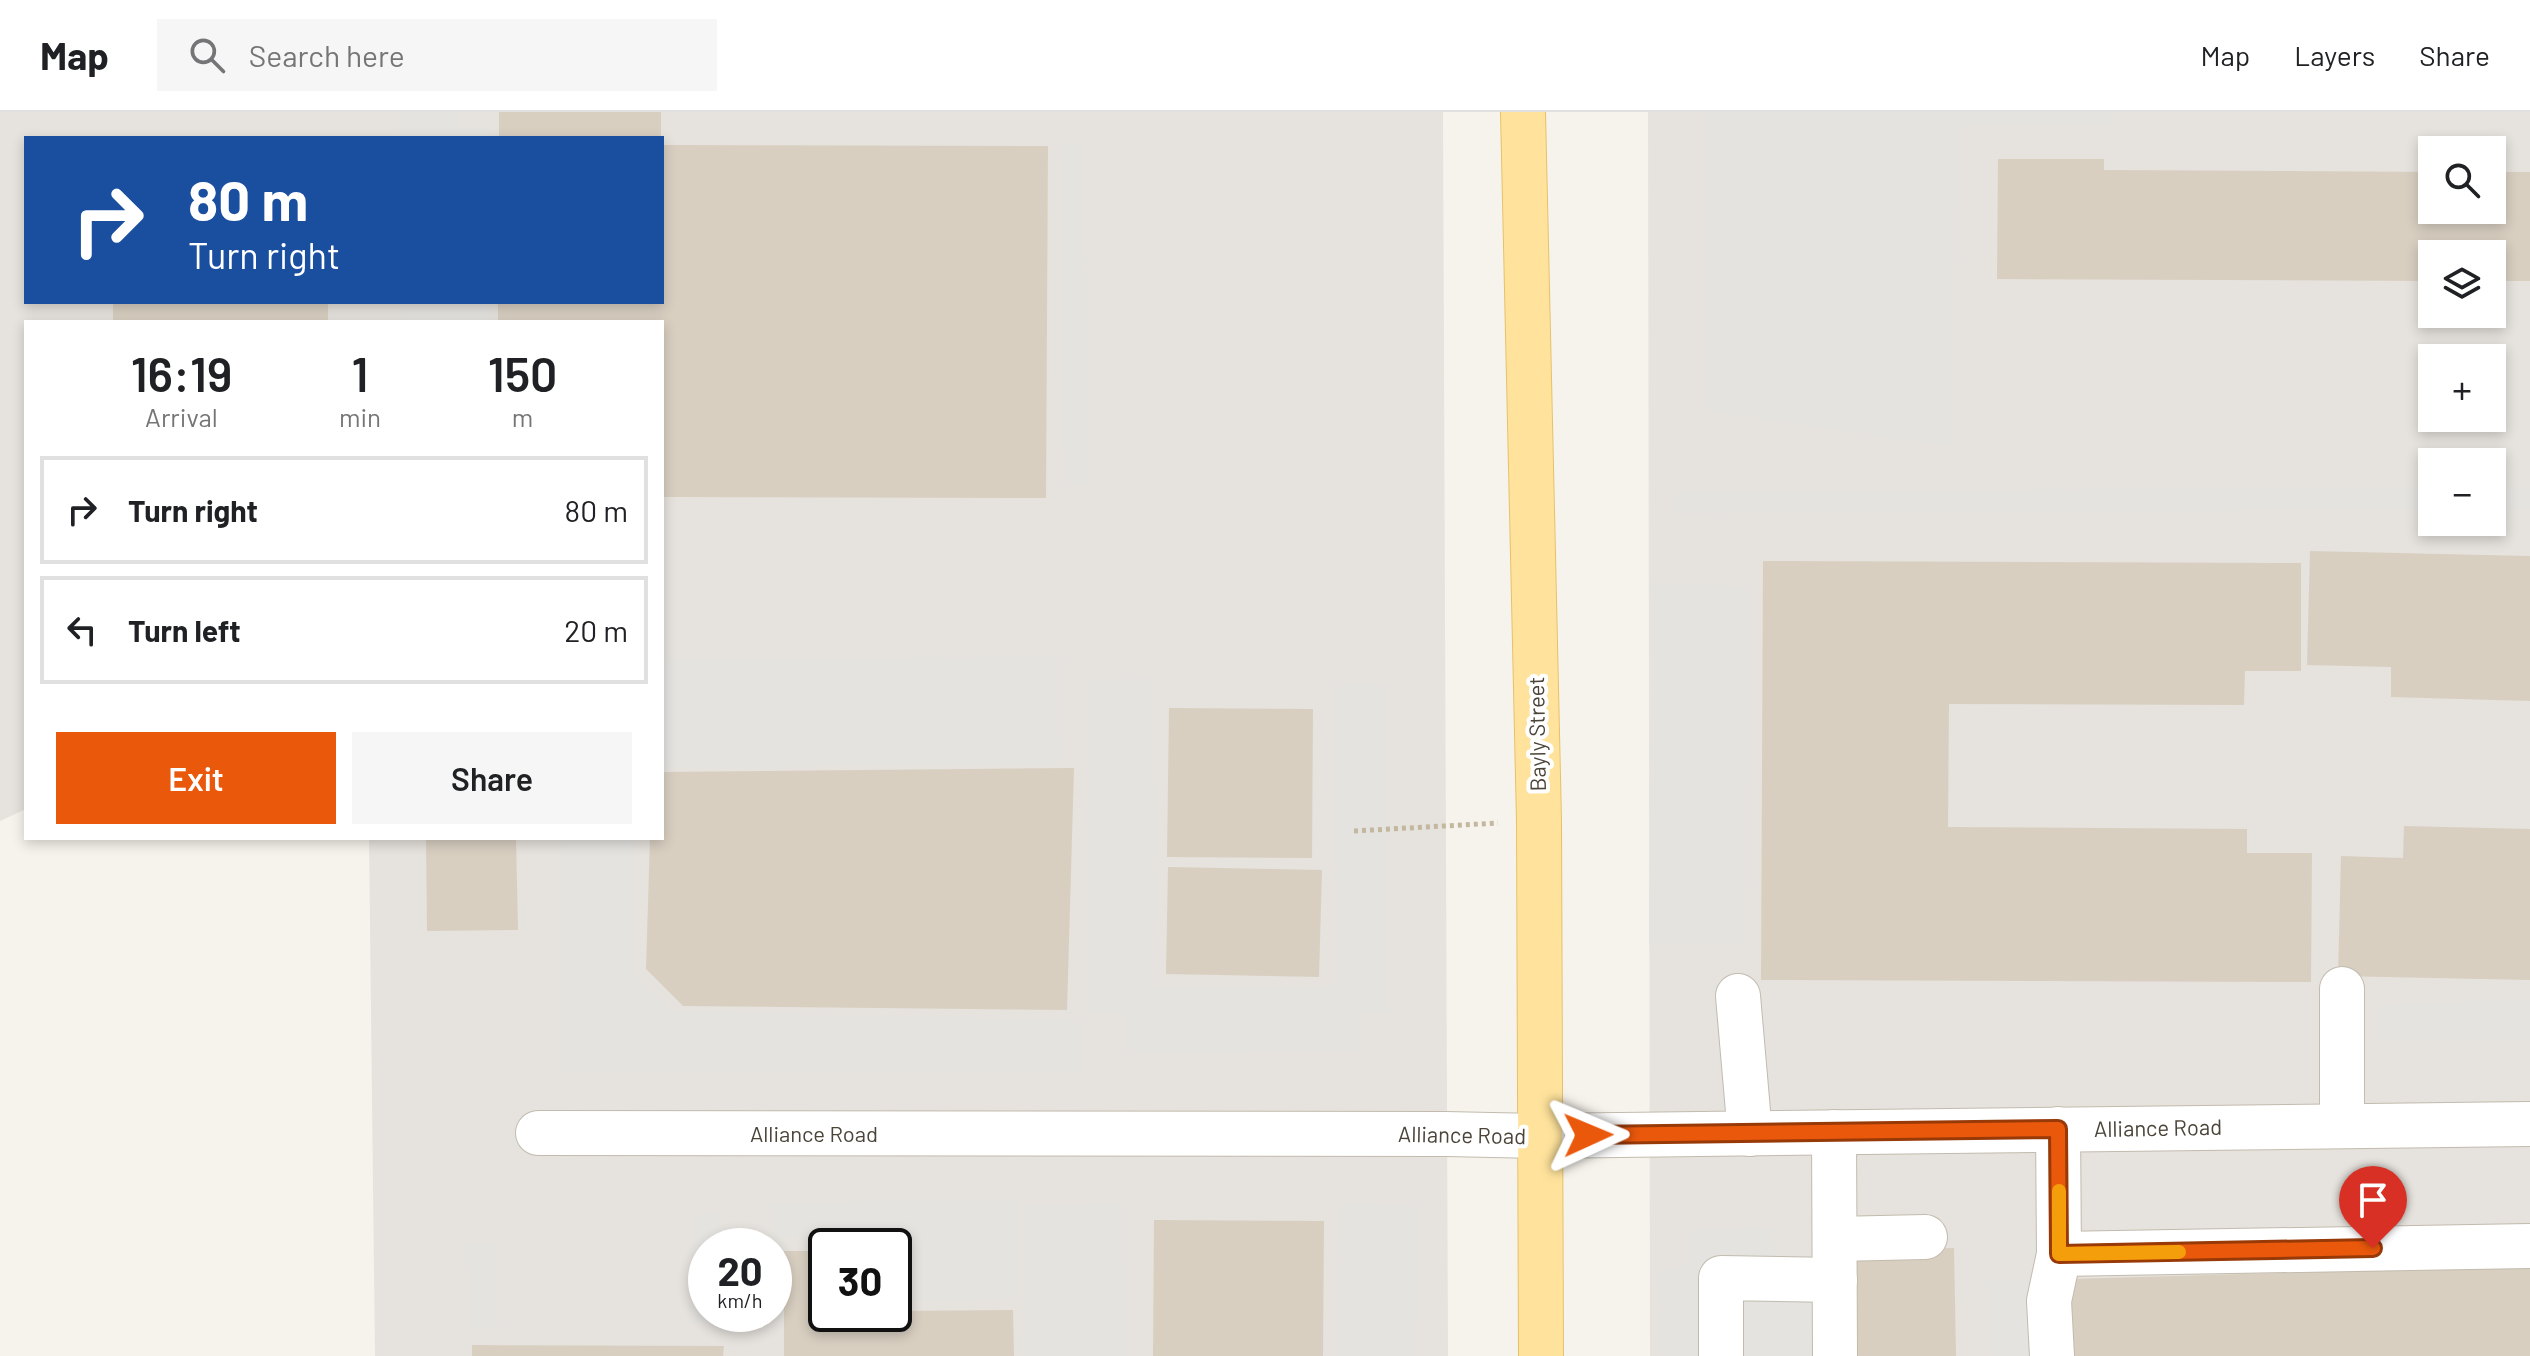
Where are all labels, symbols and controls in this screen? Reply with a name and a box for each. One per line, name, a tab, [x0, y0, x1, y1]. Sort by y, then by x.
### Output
search box	[157, 19, 717, 91]
text: Map	[40, 32, 109, 78]
icon: search	[185, 33, 229, 77]
text: Search here	[249, 37, 405, 73]
text: Map	[2200, 38, 2250, 72]
text: Layers	[2294, 38, 2375, 72]
text: Share	[2419, 38, 2490, 72]
map controls	[2418, 136, 2506, 536]
button: search	[2418, 136, 2506, 224]
text: 80 m	[188, 165, 308, 232]
icon: right	[56, 168, 160, 272]
text: Turn right	[188, 233, 340, 276]
button: layers	[2418, 240, 2506, 328]
text: 16:19	[131, 344, 232, 402]
text: 1	[352, 344, 368, 402]
text: 150	[488, 344, 557, 402]
button: +	[2418, 344, 2506, 432]
text: Arrival	[145, 401, 218, 432]
text: min	[339, 401, 381, 432]
text: m	[512, 401, 533, 432]
button: −	[2418, 448, 2506, 536]
icon: right	[60, 488, 104, 532]
text: Turn right	[128, 492, 258, 528]
text: 80 m	[565, 492, 628, 528]
icon: left	[60, 608, 104, 652]
text: Turn left	[128, 612, 241, 648]
text: 20 m	[564, 612, 628, 648]
street label: Bayly Street	[1522, 676, 1550, 792]
button: Exit	[56, 732, 336, 824]
button: Share	[352, 732, 632, 824]
position arrow	[1546, 1093, 1630, 1177]
street label: Alliance Road	[2094, 1113, 2222, 1141]
street label: Alliance Road	[750, 1120, 878, 1146]
street label: Alliance Road	[1398, 1120, 1526, 1148]
pin	[2339, 1166, 2407, 1248]
icon: arrive	[2351, 1178, 2395, 1222]
speed limit sign: 30	[808, 1228, 912, 1332]
text: 20	[717, 1246, 763, 1294]
text: km/h	[717, 1288, 763, 1312]

